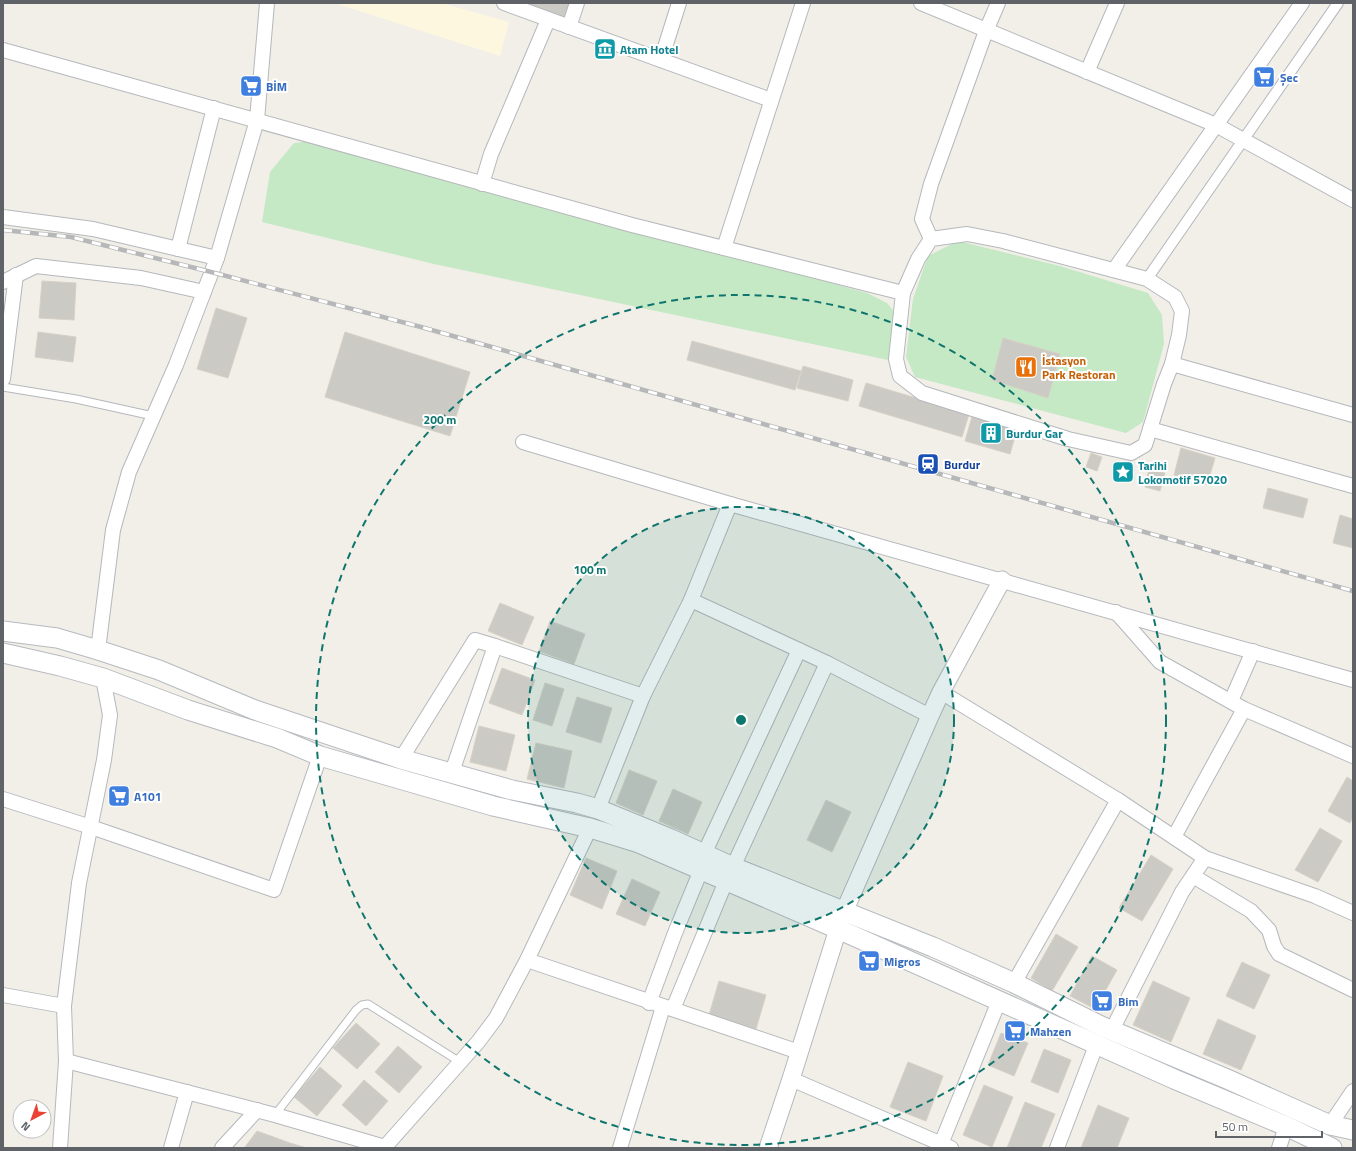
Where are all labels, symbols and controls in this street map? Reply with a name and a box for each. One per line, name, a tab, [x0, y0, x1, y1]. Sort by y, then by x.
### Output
museum icon: Atam Hotel	[592, 36, 618, 62]
place label: Atam Hotel	[620, 40, 678, 59]
supermarket icon: Şec	[1251, 64, 1277, 90]
place label: Şec	[1280, 68, 1298, 87]
supermarket icon: BİM	[238, 73, 264, 99]
place label: BİM	[266, 77, 287, 96]
place label: İstasyon Park Restoran	[1042, 351, 1116, 384]
restaurant icon: İstasyon Park Restoran	[1013, 354, 1039, 380]
text: 200 m	[424, 410, 456, 429]
building icon: Burdur Gar	[978, 420, 1004, 446]
place label: Burdur Gar	[1006, 424, 1063, 443]
station icon: Burdur	[915, 451, 941, 477]
place label: Burdur	[944, 455, 981, 474]
place label: Tarihi Lokomotif 57020	[1138, 456, 1227, 489]
place icon: Tarihi Lokomotif 57020	[1110, 459, 1136, 485]
text: 100 m	[574, 560, 606, 579]
centre of rings	[734, 713, 748, 727]
supermarket icon: A101	[106, 783, 132, 809]
place label: A101	[134, 787, 161, 806]
supermarket icon: Migros	[856, 948, 882, 974]
place label: Migros	[884, 952, 921, 971]
supermarket icon: Bim	[1089, 988, 1115, 1014]
place label: Bim	[1118, 992, 1138, 1011]
supermarket icon: Mahzen	[1002, 1018, 1028, 1044]
place label: Mahzen	[1030, 1022, 1071, 1041]
north arrow	[12, 1099, 52, 1139]
scale bar	[1216, 1113, 1322, 1139]
text: 50 m	[1222, 1117, 1248, 1136]
text: N	[17, 1118, 34, 1135]

